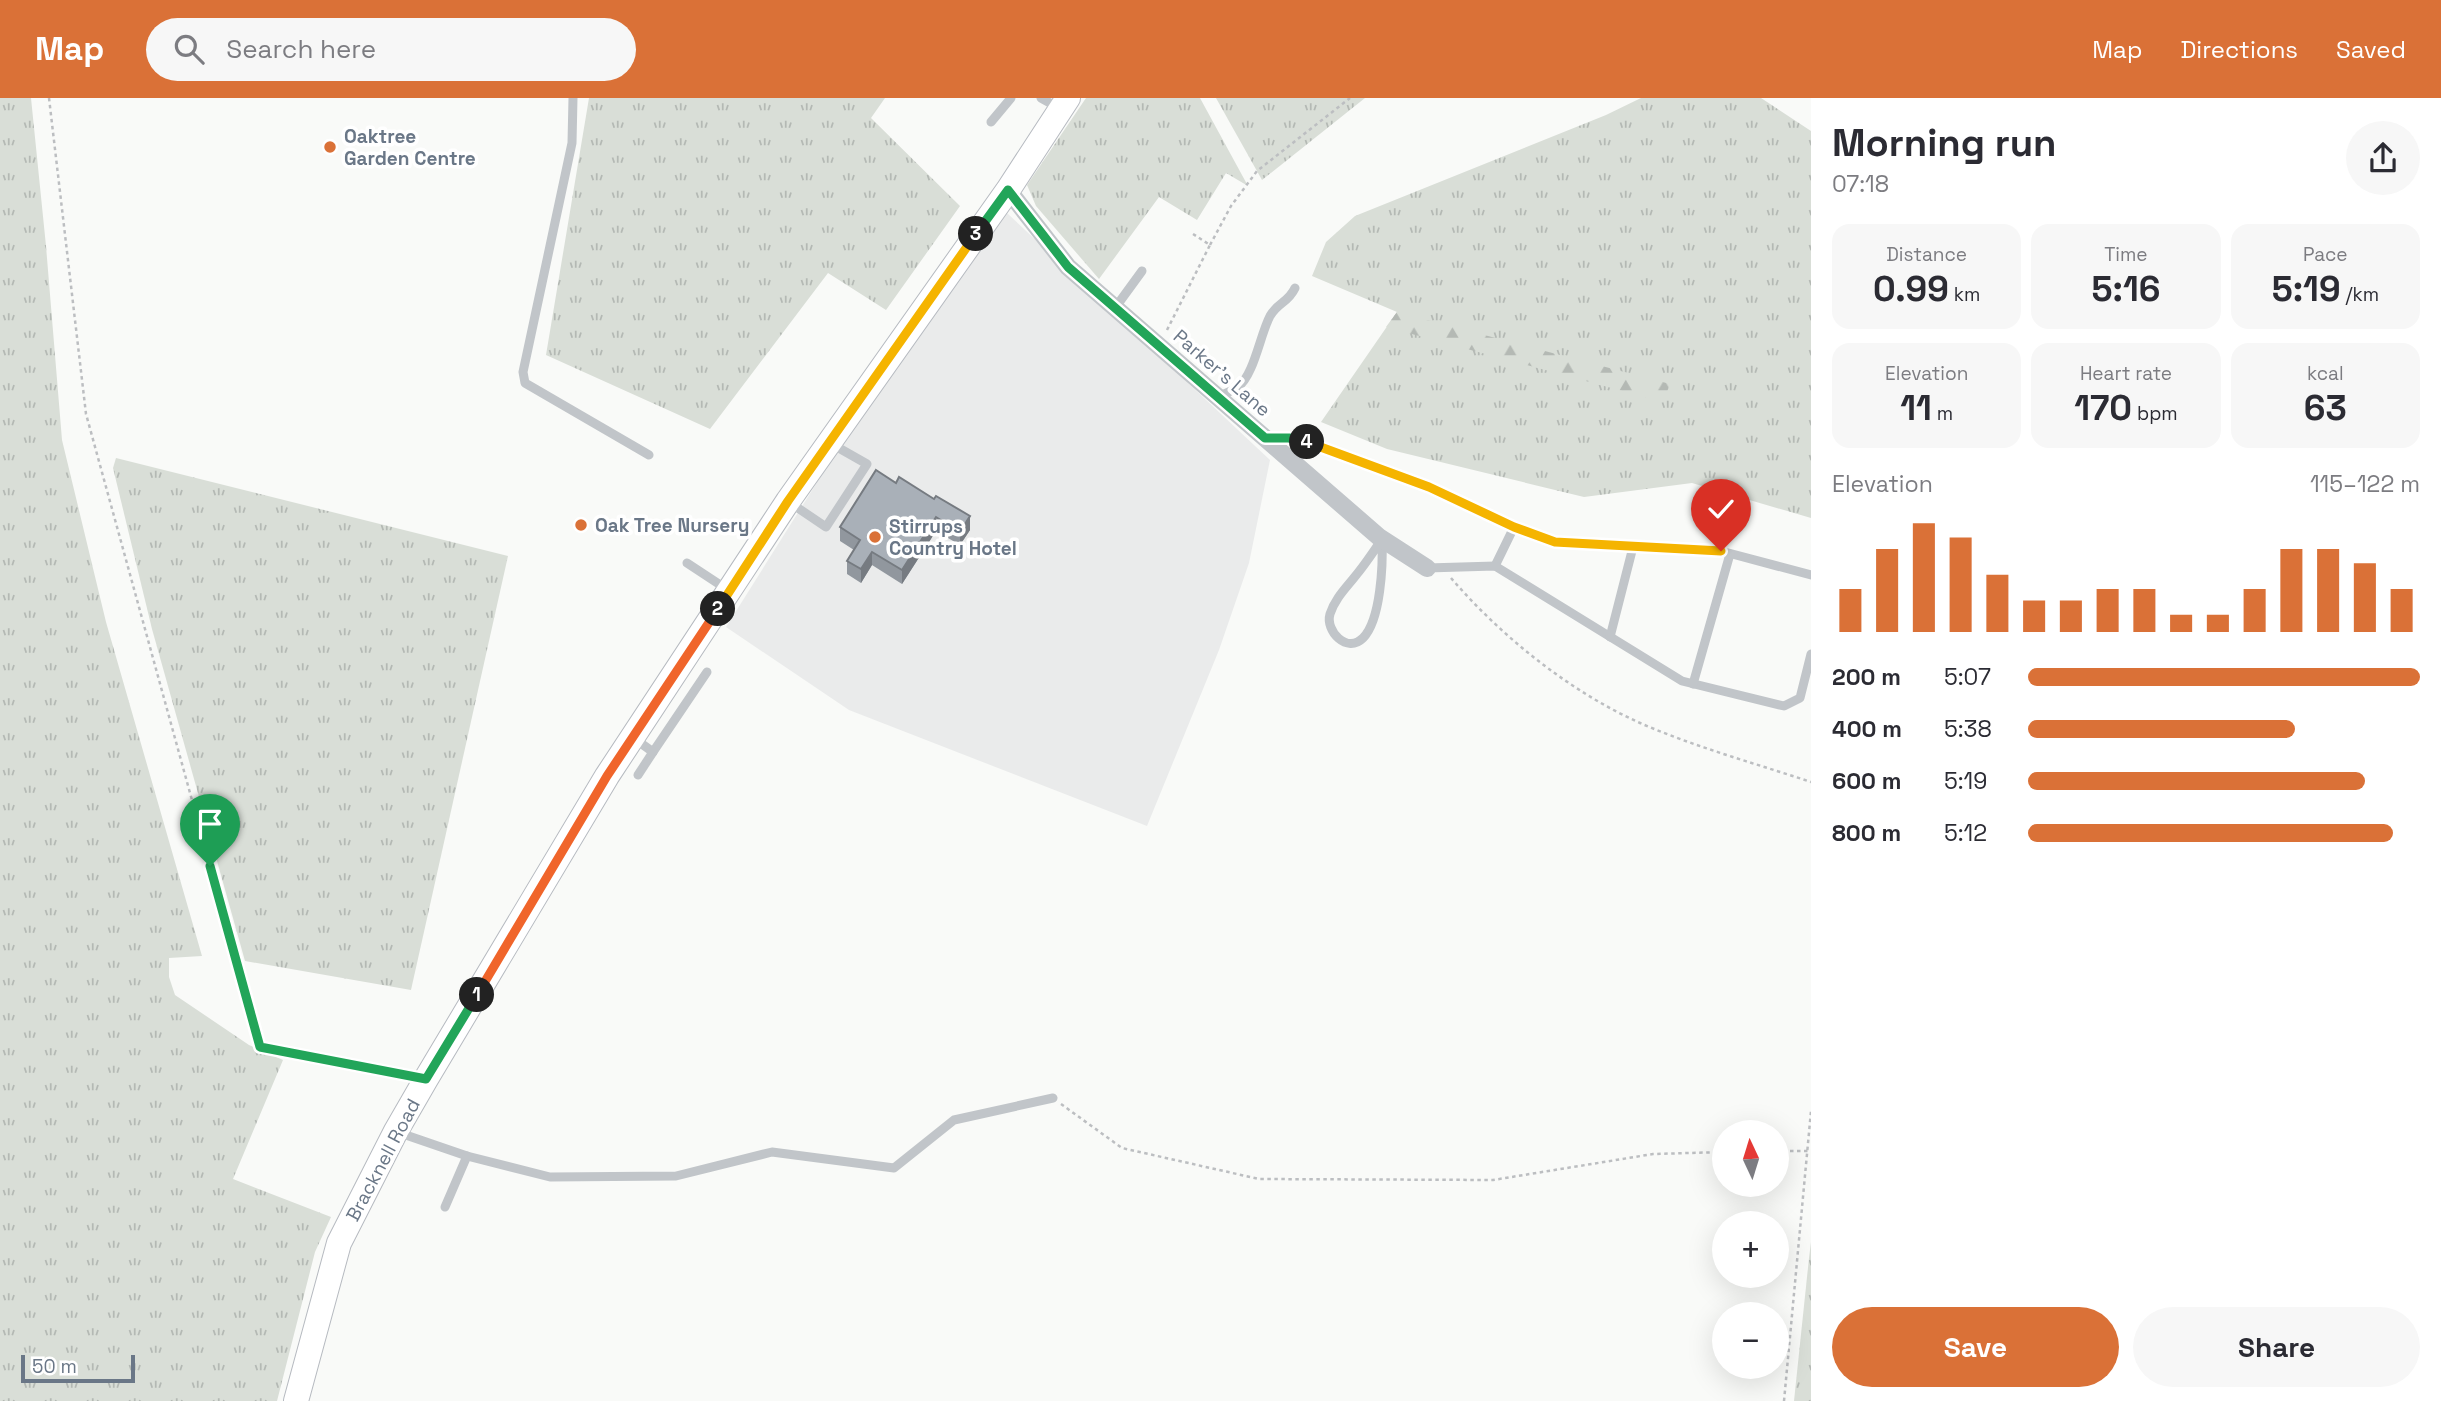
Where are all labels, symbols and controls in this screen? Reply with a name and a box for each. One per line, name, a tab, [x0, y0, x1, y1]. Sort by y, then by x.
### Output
search box	[146, 18, 636, 81]
text: Map	[35, 28, 104, 70]
icon: search	[170, 30, 208, 68]
text: Search here	[226, 32, 376, 66]
text: Map	[2092, 34, 2142, 65]
text: Directions	[2180, 34, 2298, 65]
text: Saved	[2336, 34, 2406, 65]
text: Morning run	[1832, 119, 2057, 167]
button: share	[2346, 121, 2420, 195]
place label: Oaktree Garden Centre	[344, 124, 476, 171]
marker: Oaktree Garden Centre	[322, 139, 338, 155]
text: 07:18	[1832, 169, 1889, 199]
pin: 3	[958, 216, 993, 252]
text: 3	[970, 221, 981, 246]
text: Distance	[1886, 242, 1967, 267]
text: Time	[2104, 242, 2148, 267]
text: Pace	[2303, 242, 2348, 267]
text: 0.99	[1873, 267, 1949, 311]
text: 5:16	[2092, 267, 2160, 311]
text: 5:19	[2272, 267, 2341, 311]
text: km	[1949, 282, 1980, 307]
text: /km	[2341, 282, 2379, 307]
street label: Parker's Lane	[1168, 324, 1276, 422]
text: Elevation	[1885, 361, 1968, 386]
text: Heart rate	[2080, 361, 2172, 386]
text: kcal	[2307, 361, 2344, 386]
text: 11	[1900, 386, 1932, 430]
text: 170	[2074, 386, 2132, 430]
text: 63	[2304, 386, 2347, 430]
text: m	[1932, 401, 1953, 426]
text: bpm	[2132, 401, 2178, 426]
pin: 4	[1290, 424, 1324, 460]
text: 4	[1300, 429, 1313, 454]
text: Elevation	[1832, 469, 1933, 499]
text: 115–122 m	[2310, 469, 2420, 499]
pin	[1691, 479, 1751, 551]
icon: check	[1702, 490, 1740, 528]
place label: Oak Tree Nursery	[595, 513, 750, 538]
place label: Stirrups Country Hotel	[889, 514, 1017, 561]
marker: Oak Tree Nursery	[573, 517, 589, 533]
marker: Stirrups Country Hotel	[867, 529, 883, 545]
pin: 2	[700, 592, 736, 626]
text: 2	[712, 596, 723, 621]
text: 200 m	[1832, 662, 1901, 692]
text: 5:07	[1944, 662, 1991, 692]
text: 400 m	[1832, 714, 1902, 744]
text: 5:38	[1944, 714, 1992, 744]
text: 600 m	[1832, 766, 1902, 796]
text: 5:19	[1944, 766, 1987, 796]
pin	[180, 794, 240, 866]
icon: arrive	[191, 805, 229, 843]
text: 800 m	[1832, 818, 1901, 848]
text: 5:12	[1944, 818, 1987, 848]
pin: 1	[460, 978, 494, 1012]
text: 1	[472, 982, 481, 1007]
street label: Bracknell Road	[340, 1094, 426, 1226]
north arrow	[1712, 1120, 1788, 1197]
map controls	[1712, 1120, 1789, 1379]
button: +	[1712, 1211, 1789, 1288]
button: −	[1712, 1302, 1789, 1379]
button: Save	[1832, 1307, 2119, 1387]
button: Share	[2133, 1307, 2420, 1387]
scale bar	[21, 1352, 135, 1384]
text: 50 m	[32, 1354, 77, 1379]

